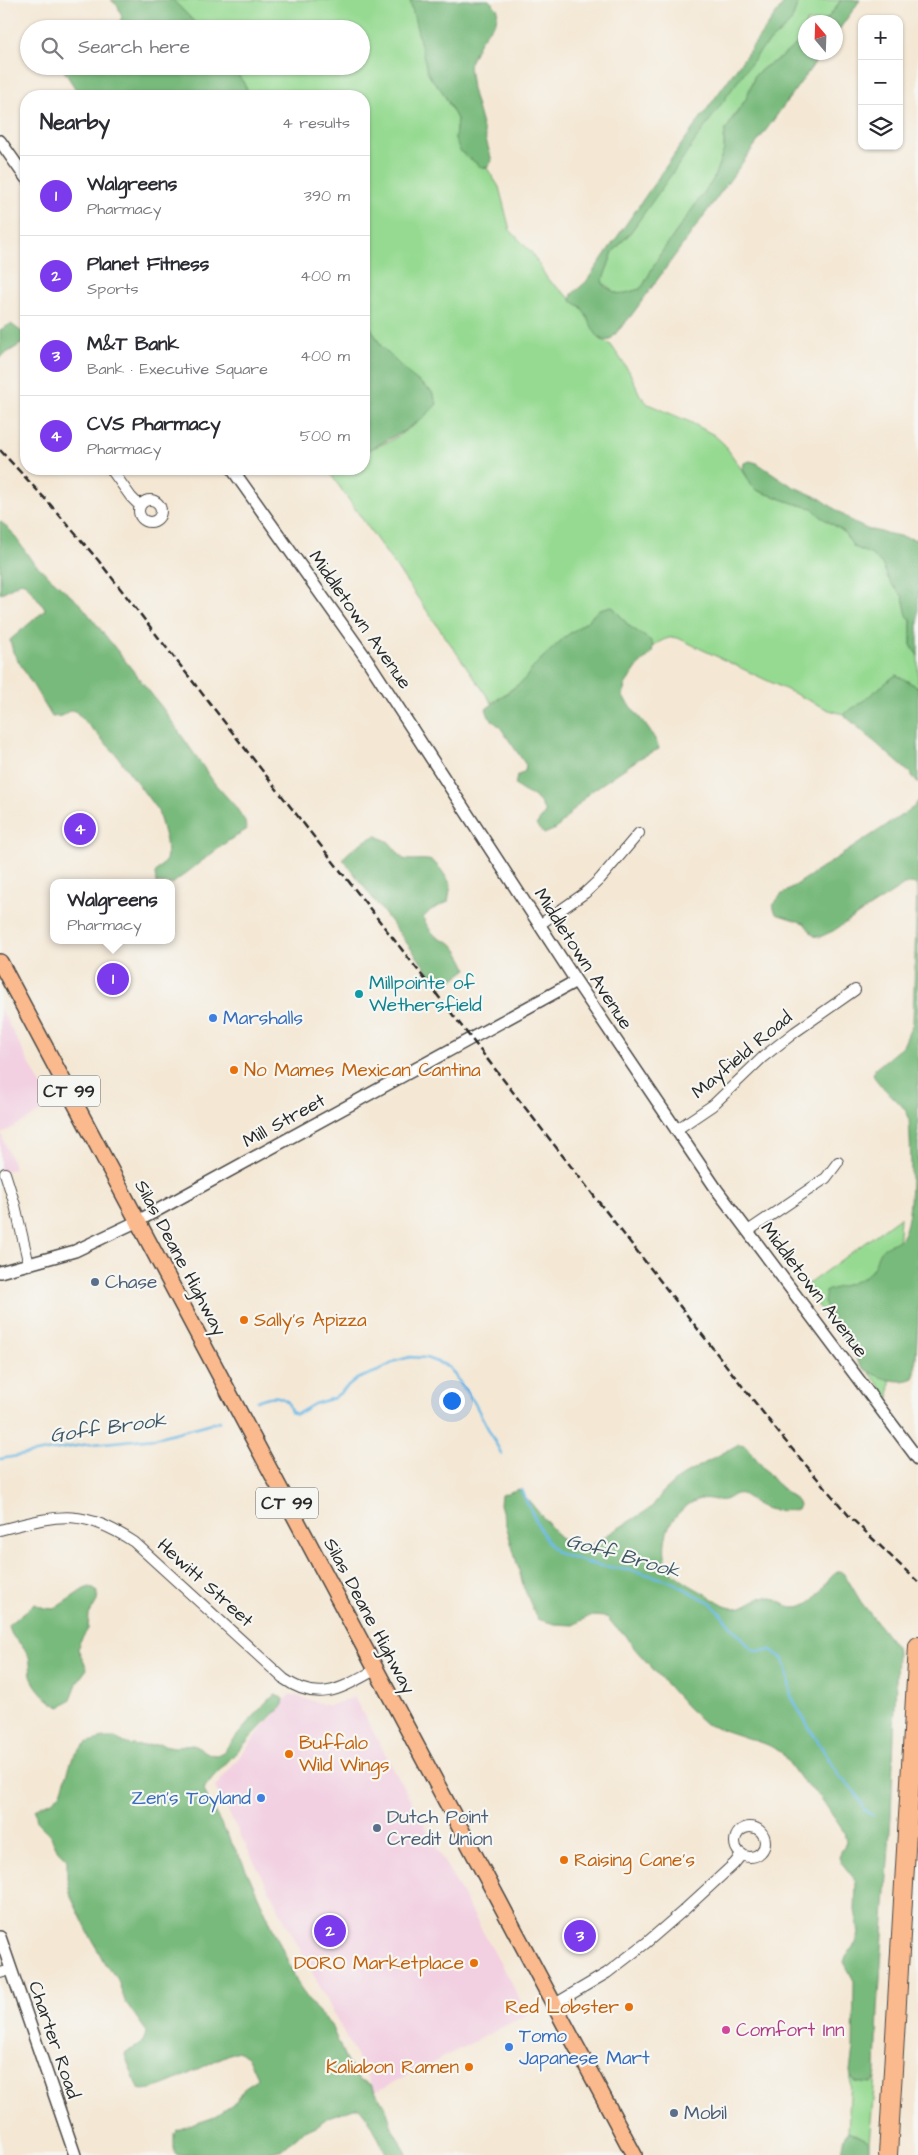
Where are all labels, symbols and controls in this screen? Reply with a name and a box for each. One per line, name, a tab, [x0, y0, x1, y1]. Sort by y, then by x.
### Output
north arrow	[798, 15, 843, 60]
map controls	[858, 15, 903, 150]
button: +	[858, 15, 903, 60]
search box	[20, 20, 370, 75]
icon: search	[38, 34, 66, 62]
text: Search here	[78, 34, 190, 61]
button: −	[858, 60, 903, 105]
button: layers	[858, 105, 903, 150]
text: Nearby	[40, 108, 110, 137]
text: 4 results	[282, 112, 350, 134]
text: Walgreens	[87, 171, 177, 198]
text: 1	[55, 185, 57, 207]
text: 390 m	[304, 185, 350, 207]
text: Pharmacy	[87, 198, 162, 220]
text: Planet Fitness	[87, 251, 209, 278]
text: 2	[51, 265, 61, 287]
text: 400 m	[300, 265, 350, 287]
text: Sports	[87, 278, 139, 300]
text: M&T Bank	[87, 331, 179, 358]
text: 3	[52, 345, 60, 367]
text: 400 m	[300, 345, 350, 367]
text: Bank · Executive Square	[87, 358, 268, 380]
text: CVS Pharmacy	[87, 411, 221, 438]
text: 4	[51, 425, 61, 447]
text: 500 m	[300, 425, 350, 447]
text: Pharmacy	[87, 438, 162, 460]
street label: Middletown Avenue	[302, 545, 418, 695]
pin: 4	[64, 810, 96, 848]
popup	[50, 879, 175, 944]
street label: Middletown Avenue	[527, 883, 639, 1035]
text: Walgreens	[67, 887, 158, 914]
text: Pharmacy	[67, 914, 142, 936]
pin: 1	[97, 960, 129, 998]
place label: Millpointe of Wethersfield	[369, 970, 482, 1019]
marker: Millpointe of Wethersfield	[353, 988, 365, 1000]
place label: Marshalls	[223, 1005, 303, 1032]
street label: Mayfield Road	[686, 1005, 799, 1106]
marker: Marshalls	[207, 1012, 219, 1024]
place label: No Mames Mexican Cantina	[244, 1057, 481, 1084]
marker: No Mames Mexican Cantina	[228, 1064, 240, 1076]
road number: CT 99	[38, 1076, 100, 1106]
street label: Mill Street	[238, 1087, 331, 1155]
street label: Silas Deane Highway	[126, 1175, 233, 1342]
street label: Middletown Avenue	[754, 1216, 874, 1364]
place label: Chase	[105, 1269, 157, 1296]
marker: Chase	[89, 1276, 101, 1288]
place label: Sally's Apizza	[254, 1307, 367, 1335]
marker: Sally's Apizza	[238, 1314, 250, 1326]
your location	[439, 1388, 465, 1414]
water label: Goff Brook	[48, 1406, 169, 1450]
road number: CT 99	[256, 1488, 318, 1519]
water label: Goff Brook	[563, 1526, 684, 1586]
street label: Hewitt Street	[151, 1532, 259, 1634]
street label: Silas Deane Highway	[315, 1533, 422, 1700]
place label: Buffalo Wild Wings	[299, 1730, 390, 1780]
marker: Buffalo Wild Wings	[283, 1748, 295, 1760]
place label: Zen's Toyland	[131, 1785, 251, 1813]
marker: Zen's Toyland	[255, 1792, 267, 1804]
place label: Dutch Point Credit Union	[387, 1804, 492, 1853]
marker: Dutch Point Credit Union	[371, 1822, 383, 1834]
place label: Raising Cane's	[574, 1847, 695, 1875]
marker: Raising Cane's	[558, 1854, 570, 1866]
pin: 2	[314, 1912, 346, 1950]
pin: 3	[564, 1917, 596, 1955]
place label: DORO Marketplace	[294, 1950, 464, 1977]
marker: DORO Marketplace	[468, 1957, 480, 1969]
street label: Charter Road	[21, 1978, 87, 2103]
place label: Red Lobster	[505, 1994, 620, 2021]
marker: Red Lobster	[623, 2001, 635, 2013]
place label: Comfort Inn	[736, 2017, 845, 2044]
place label: Tomo Japanese Mart	[519, 2023, 650, 2072]
marker: Comfort Inn	[720, 2024, 732, 2036]
marker: Tomo Japanese Mart	[503, 2041, 515, 2053]
place label: Kaliabon Ramen	[326, 2054, 459, 2081]
marker: Kaliabon Ramen	[463, 2061, 475, 2073]
place label: Mobil	[684, 2100, 727, 2127]
marker: Mobil	[668, 2107, 680, 2119]

